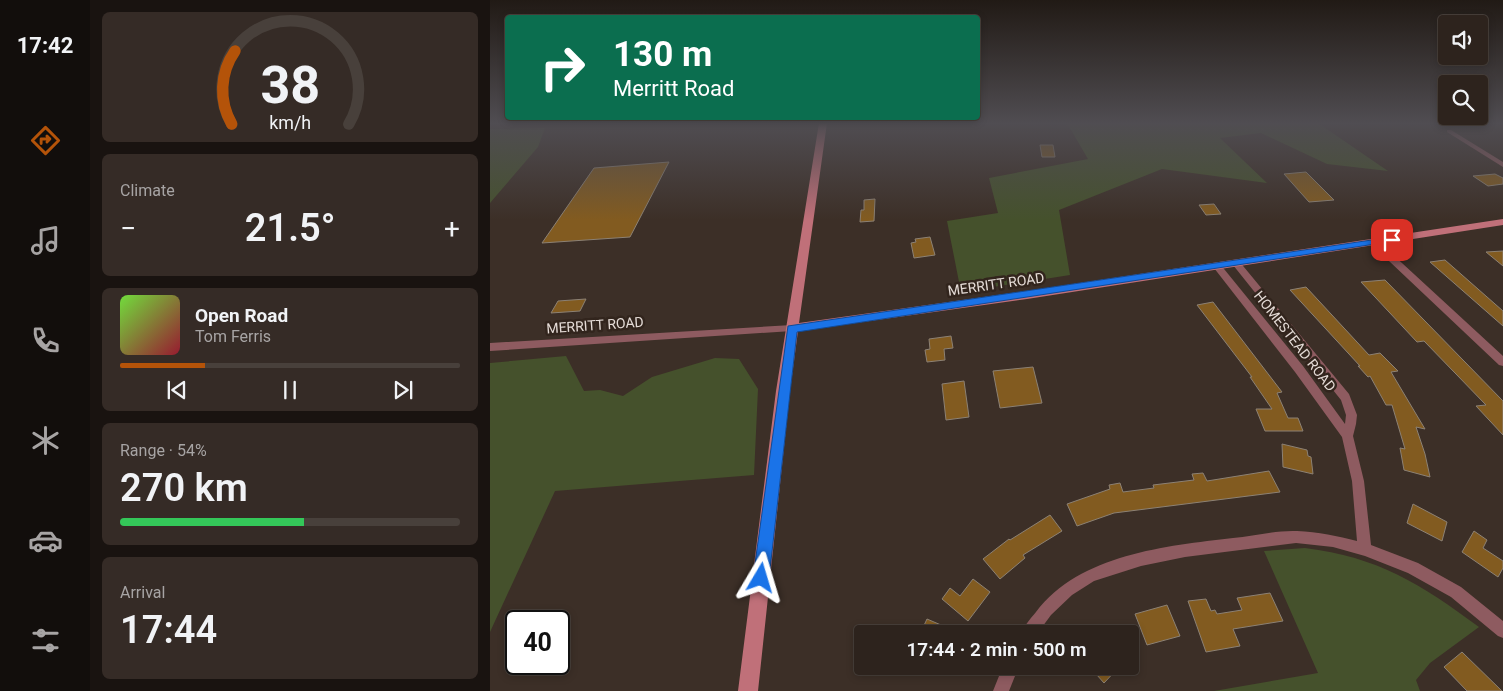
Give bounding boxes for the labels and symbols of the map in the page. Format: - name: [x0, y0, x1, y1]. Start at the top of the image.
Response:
- pin: [1371, 219, 1413, 261]
- street label: MERRITT ROAD: [947, 269, 1045, 299]
- street label: HOMESTEAD ROAD: [1251, 288, 1339, 394]
- street label: MERRITT ROAD: [546, 314, 644, 336]
- position arrow: [734, 551, 786, 603]
- speed limit sign: 40: [505, 610, 570, 675]

